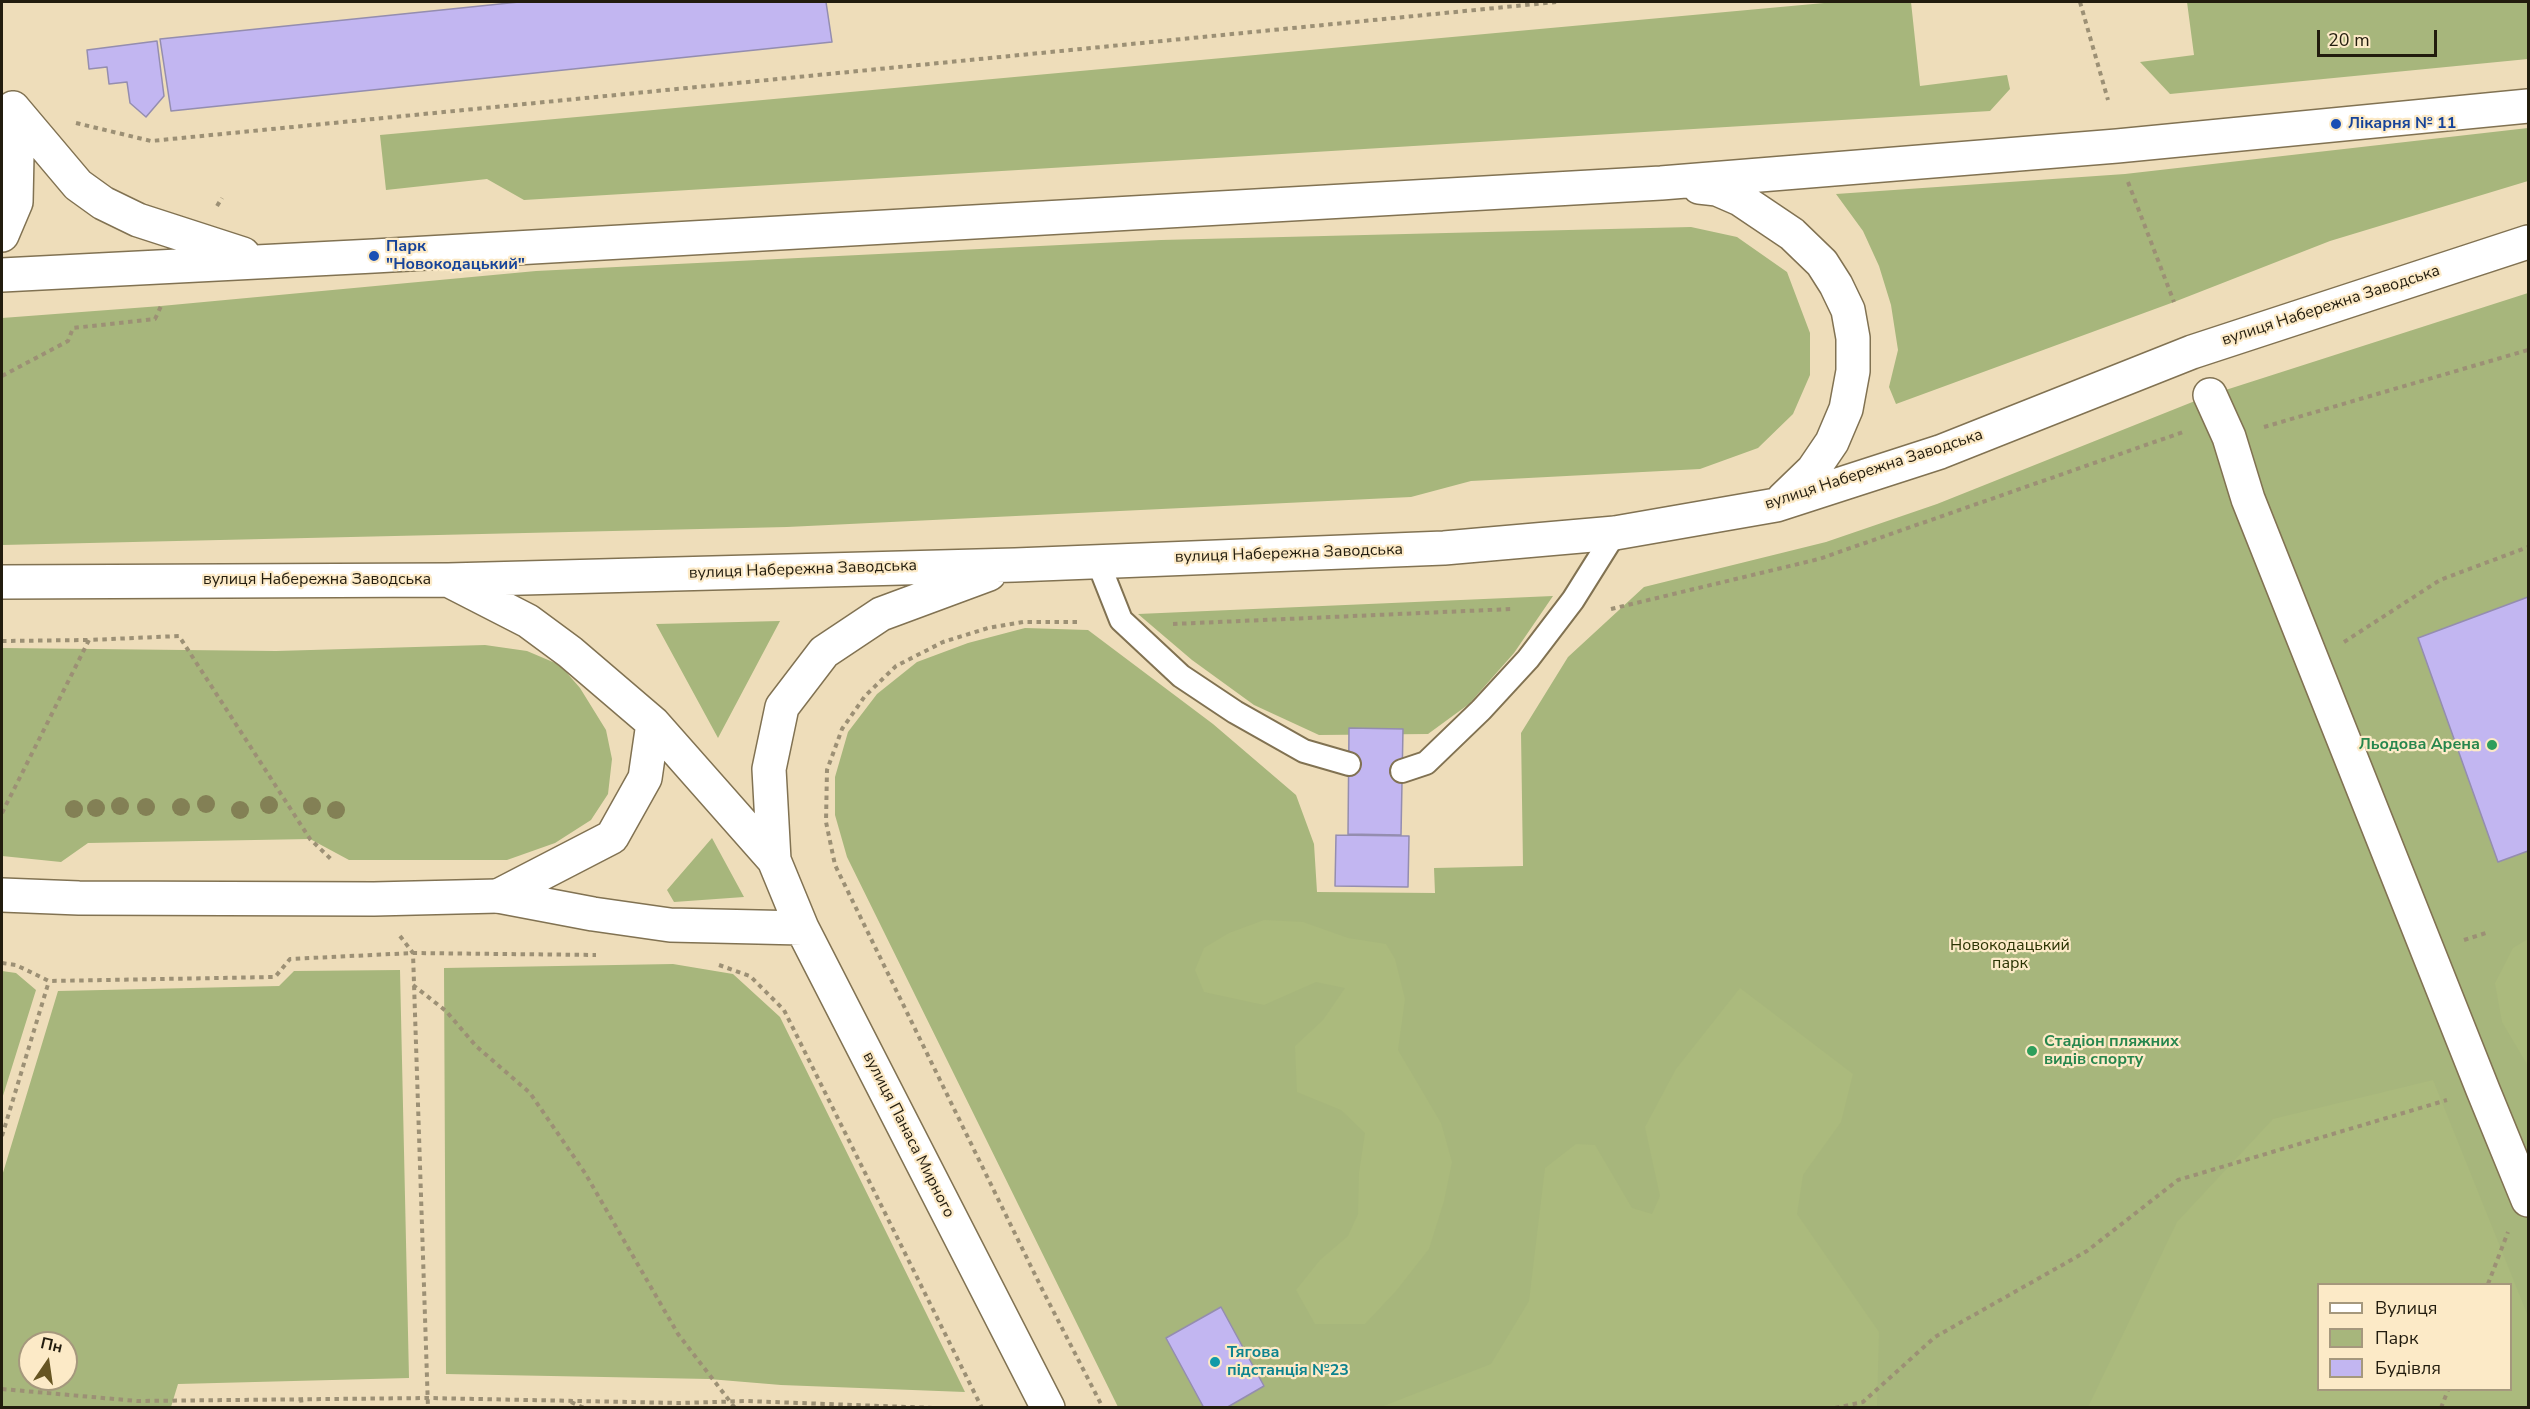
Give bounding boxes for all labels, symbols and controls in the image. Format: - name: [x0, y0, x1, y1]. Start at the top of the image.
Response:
- scale bar: [2320, 18, 2440, 56]
- text: 20 m: [2328, 28, 2370, 52]
- place label: Лікарня № 11: [2348, 114, 2456, 134]
- marker: Лікарня № 11: [2329, 117, 2343, 131]
- place label: Парк "Новокодацький": [386, 237, 525, 275]
- marker: Парк "Новокодацький": [367, 249, 381, 263]
- street label: вулиця Набережна Заводська: [2220, 262, 2442, 350]
- street label: вулиця Набережна Заводська: [1763, 426, 1985, 514]
- street label: вулиця Набережна Заводська: [1175, 540, 1403, 568]
- street label: вулиця Набережна Заводська: [689, 556, 917, 584]
- street label: вулиця Набережна Заводська: [203, 570, 431, 590]
- place label: Льодова Арена: [2359, 735, 2480, 755]
- marker: Льодова Арена: [2485, 738, 2499, 752]
- park label: Новокодацький парк: [1950, 936, 2070, 974]
- place label: Стадіон пляжних видів спорту: [2044, 1032, 2179, 1070]
- marker: Стадіон пляжних видів спорту: [2025, 1044, 2039, 1058]
- street label: вулиця Панаса Мирного: [858, 1049, 958, 1221]
- legend: [2317, 1283, 2512, 1391]
- text: Вулиця: [2375, 1296, 2437, 1320]
- text: Парк: [2375, 1326, 2418, 1350]
- north arrow: [18, 1331, 78, 1391]
- text: Пн: [38, 1332, 65, 1359]
- place label: Тягова пiдстанцiя №23: [1227, 1343, 1349, 1381]
- marker: Тягова пiдстанцiя №23: [1208, 1355, 1222, 1369]
- text: Будівля: [2375, 1356, 2441, 1380]

